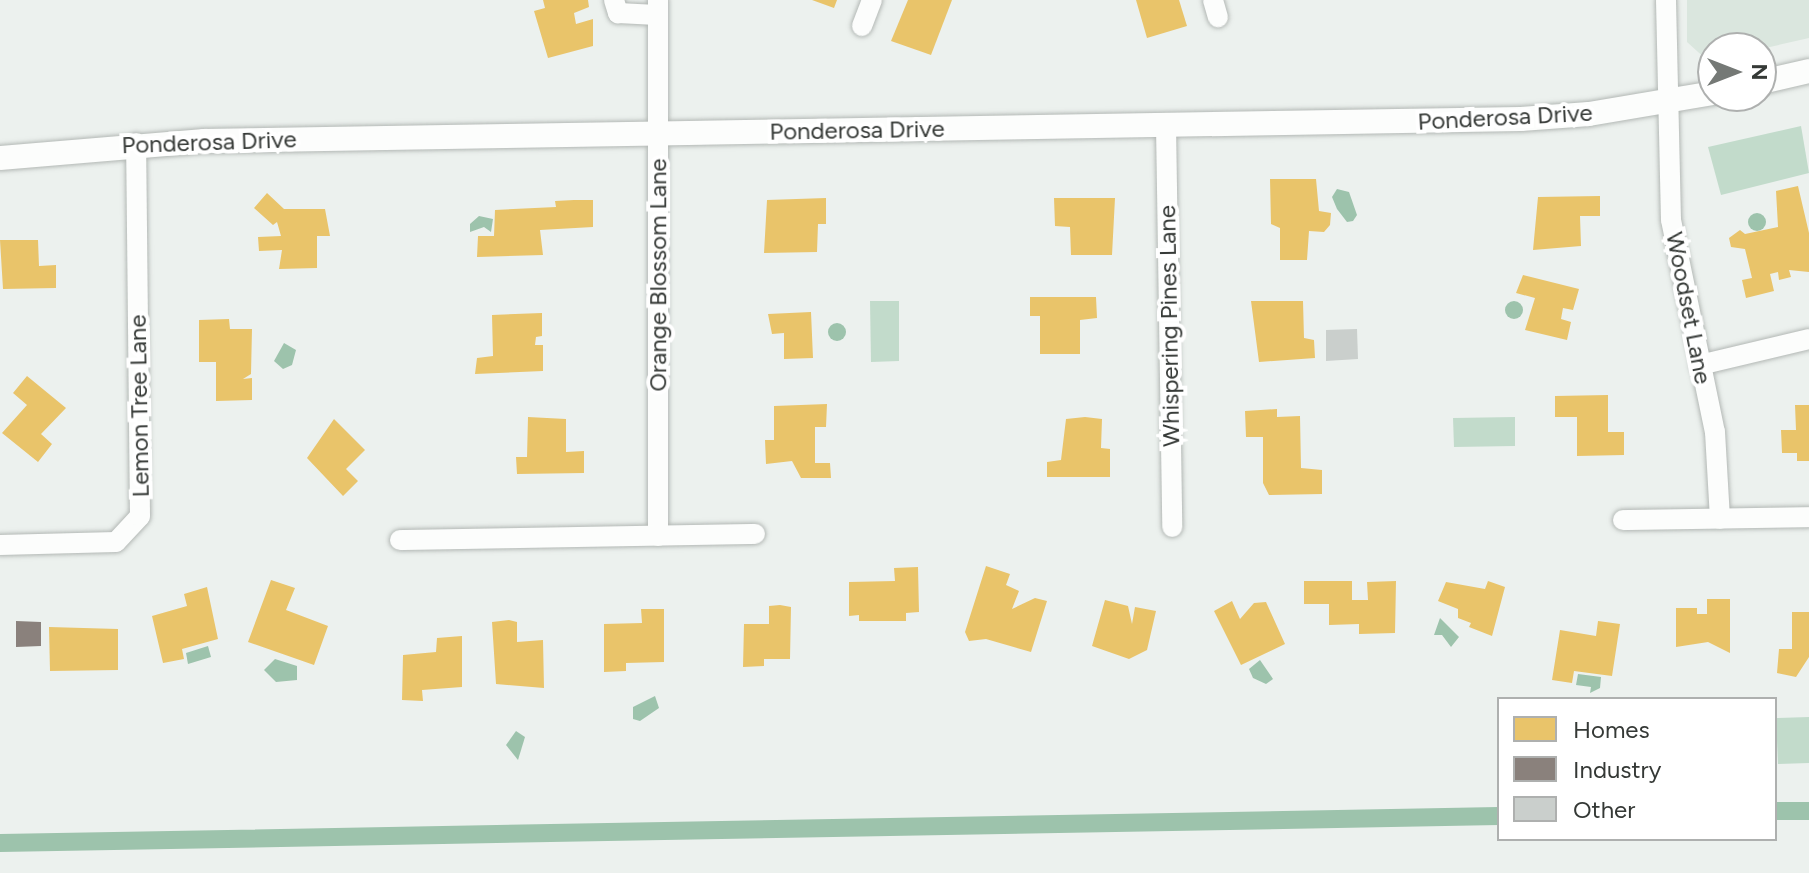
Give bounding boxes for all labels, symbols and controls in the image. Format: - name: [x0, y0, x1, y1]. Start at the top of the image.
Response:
- north arrow: [1697, 32, 1777, 112]
- text: N: [1746, 63, 1773, 81]
- street label: Ponderosa Drive: [1417, 98, 1593, 136]
- street label: Ponderosa Drive: [769, 114, 945, 146]
- street label: Ponderosa Drive: [121, 125, 297, 159]
- street label: Orange Blossom Lane: [644, 158, 672, 392]
- street label: Whispering Pines Lane: [1152, 205, 1186, 447]
- street label: Woodset Lane: [1660, 229, 1718, 387]
- street label: Lemon Tree Lane: [123, 314, 155, 498]
- legend: [1497, 697, 1777, 841]
- text: Homes: [1573, 715, 1650, 744]
- text: Industry: [1573, 755, 1661, 784]
- text: Other: [1573, 795, 1635, 824]

